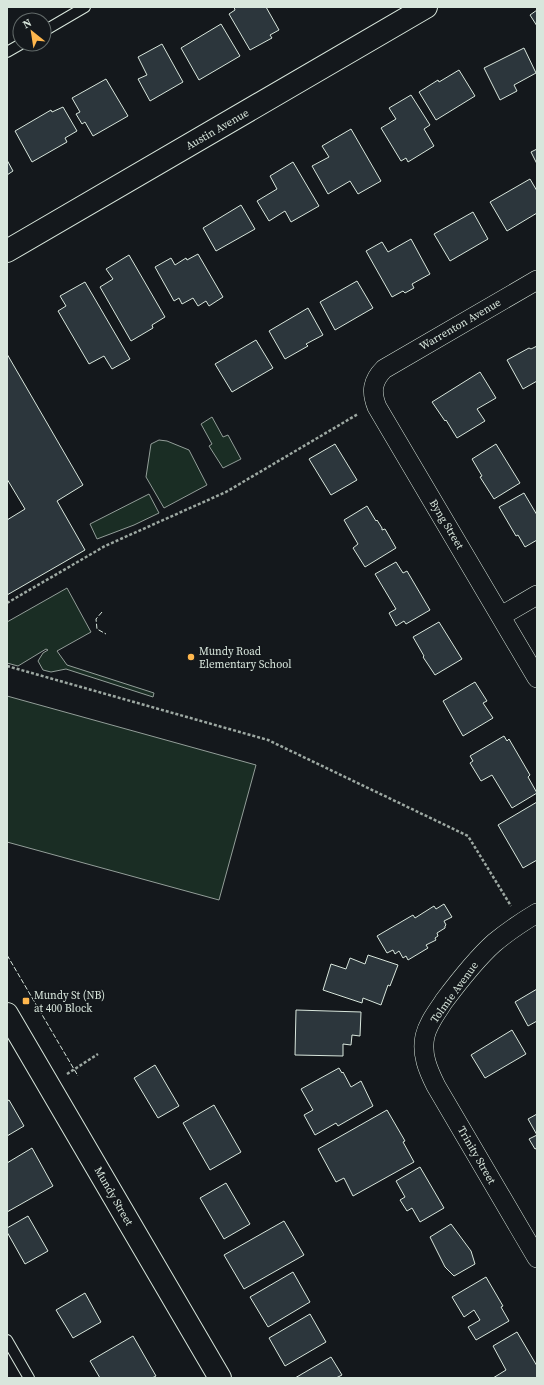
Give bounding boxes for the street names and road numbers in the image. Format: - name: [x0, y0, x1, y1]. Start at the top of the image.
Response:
- street label: Austin Avenue: [183, 105, 252, 154]
- street label: Warrenton Avenue: [417, 295, 504, 354]
- street label: Byng Street: [426, 496, 468, 552]
- street label: Tolmie Avenue: [427, 958, 482, 1026]
- street label: Trinity Street: [454, 1124, 499, 1187]
- street label: Mundy Street: [91, 1164, 137, 1229]

